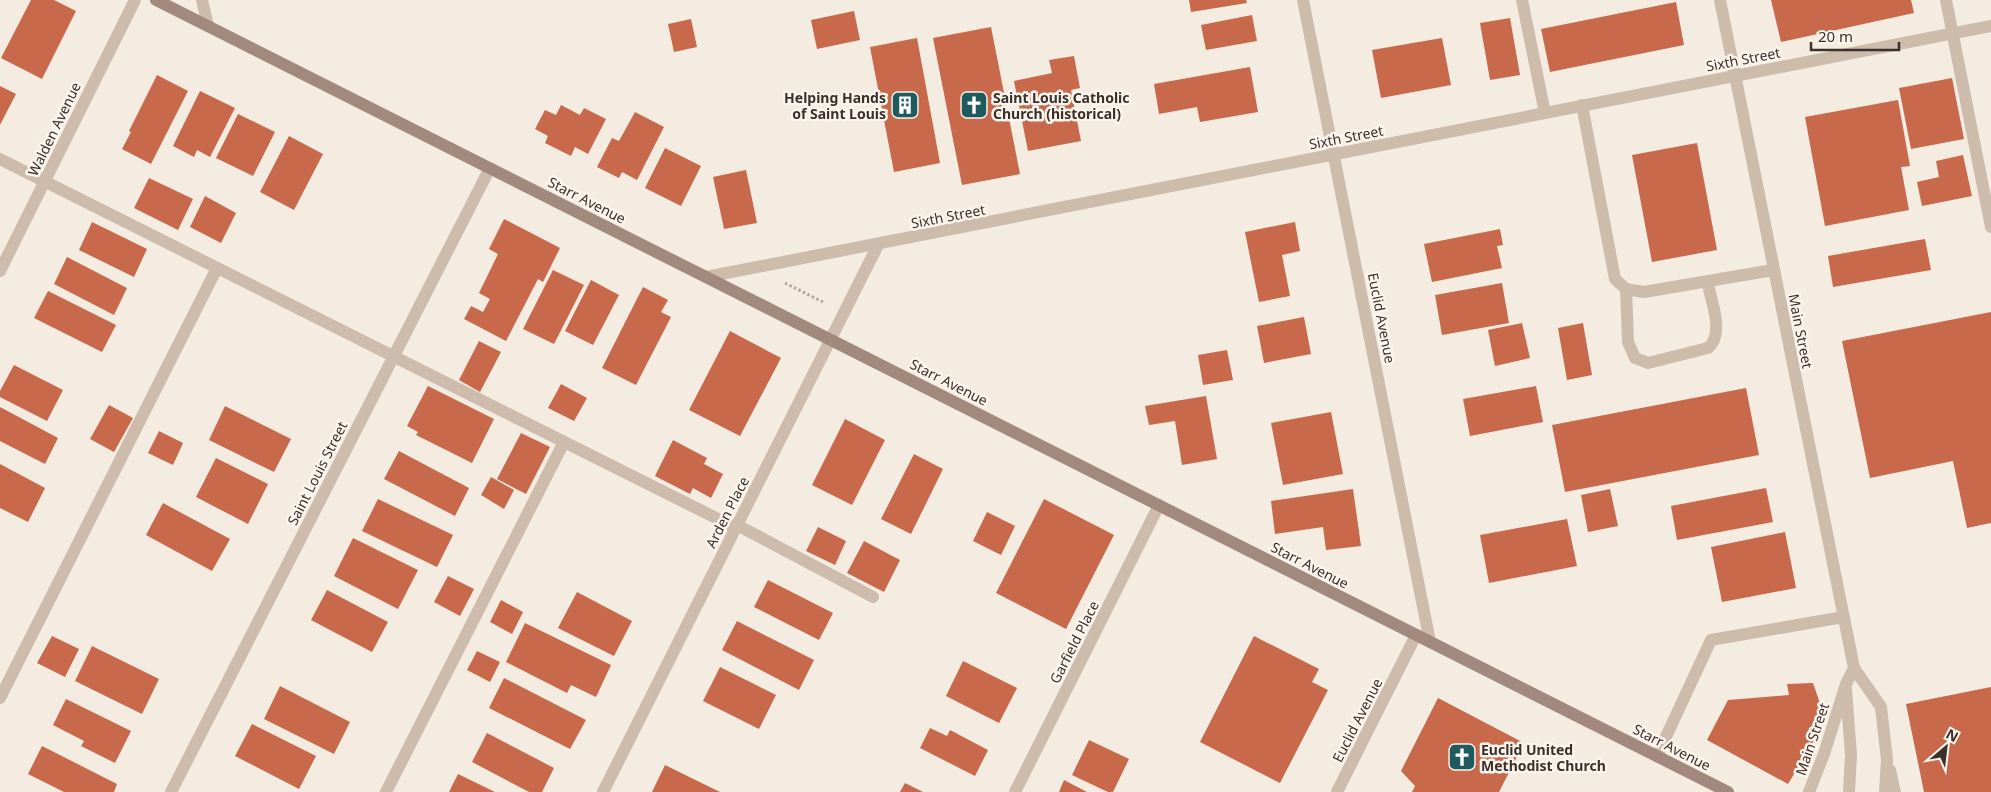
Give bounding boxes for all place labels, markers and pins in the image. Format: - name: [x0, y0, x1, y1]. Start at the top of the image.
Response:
- place label: Helping Hands of Saint Louis: [784, 88, 886, 123]
- place label: Saint Louis Catholic Church (historical): [993, 88, 1130, 123]
- building icon: Helping Hands of Saint Louis: [890, 90, 920, 120]
- church icon: Saint Louis Catholic Church (historical): [959, 90, 989, 120]
- place label: Euclid United Methodist Church: [1481, 740, 1606, 775]
- church icon: Euclid United Methodist Church: [1447, 742, 1477, 772]

